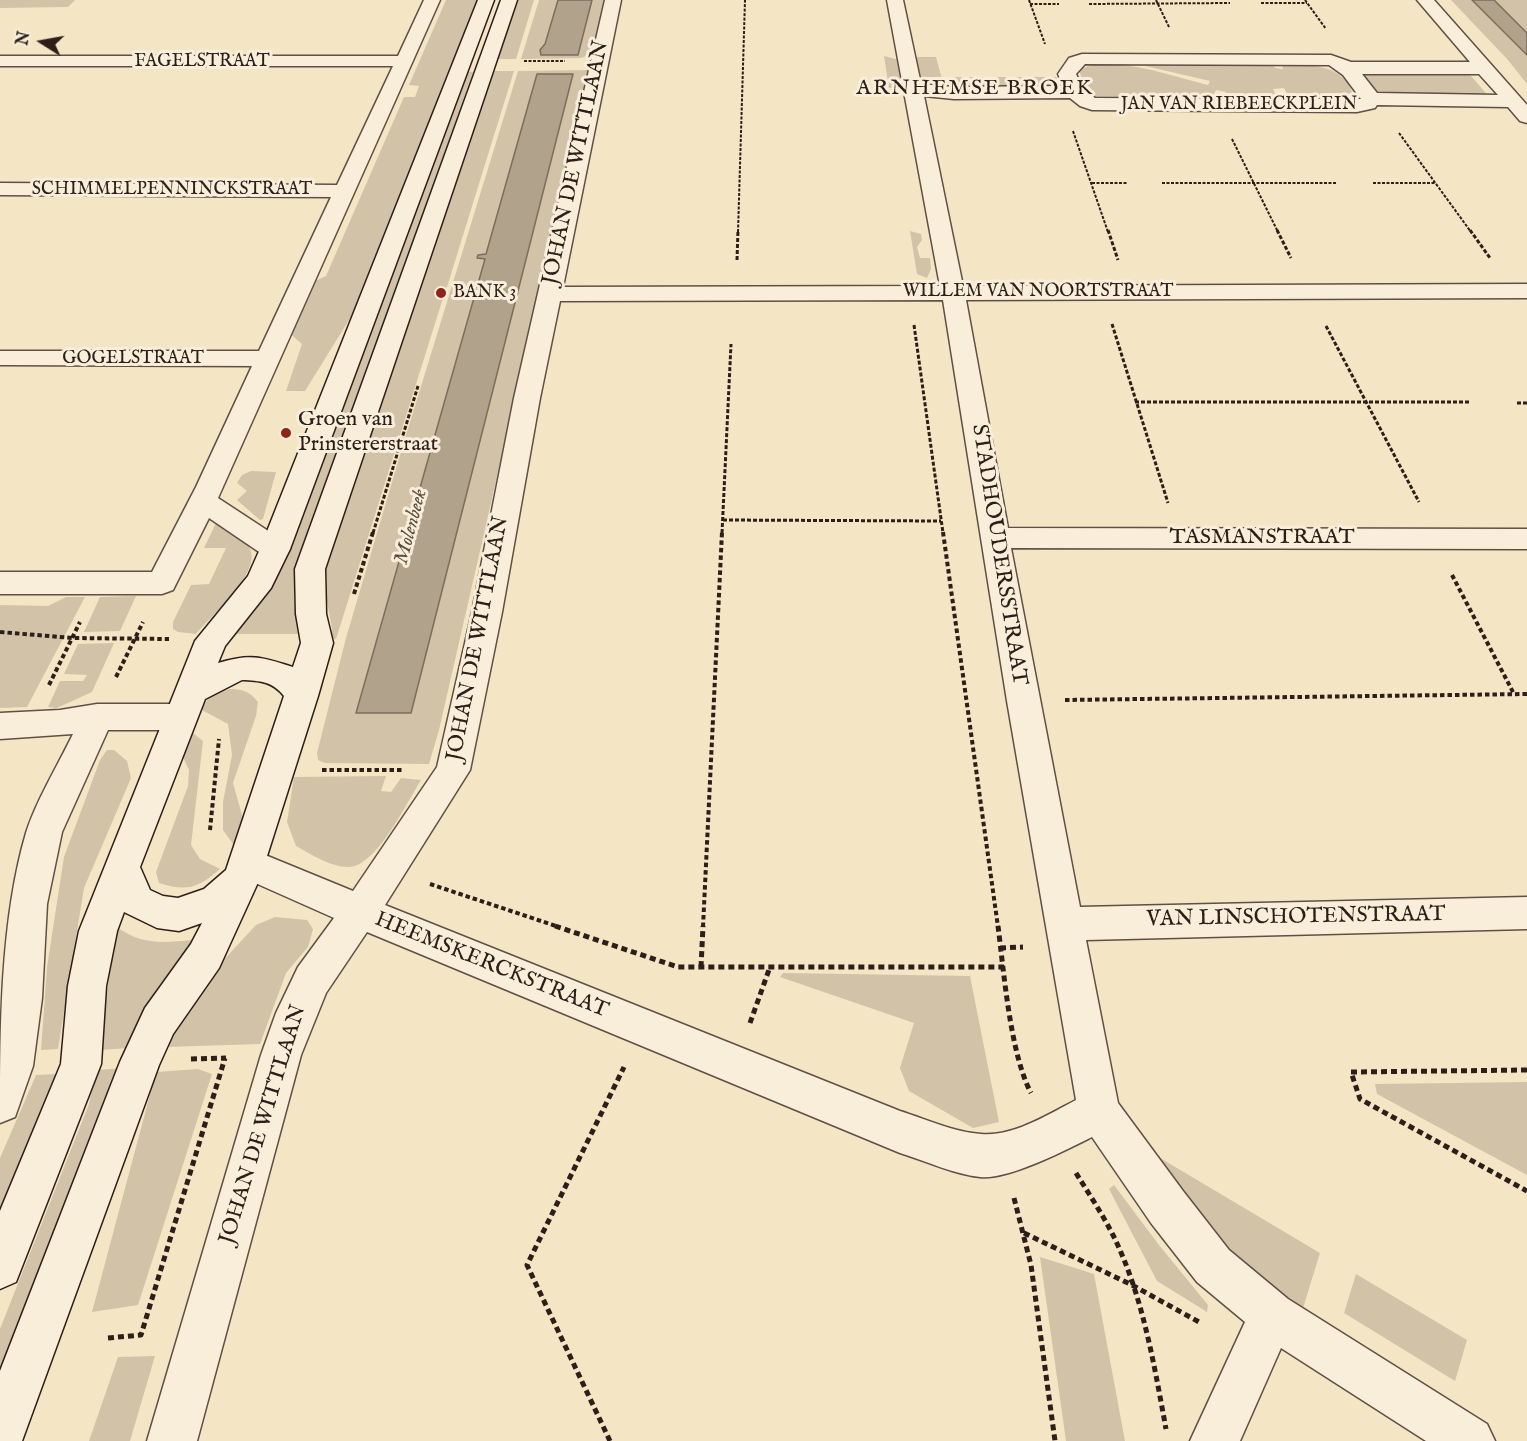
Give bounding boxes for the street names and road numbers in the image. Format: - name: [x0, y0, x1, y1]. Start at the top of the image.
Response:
- street label: JOHAN DE WITTLAAN: [538, 39, 616, 287]
- street label: FAGELSTRAAT: [134, 51, 270, 73]
- street label: JAN VAN RIEBEECKPLEIN: [1121, 94, 1357, 116]
- street label: SCHIMMELPENNINCKSTRAAT: [32, 179, 312, 201]
- street label: WILLEM VAN NOORTSTRAAT: [903, 281, 1173, 303]
- street label: GOGELSTRAAT: [62, 348, 204, 370]
- street label: STADHOUDERSSTRAAT: [964, 423, 1032, 687]
- street label: JOHAN DE WITTLAAN: [442, 514, 516, 764]
- street label: TASMANSTRAAT: [1169, 525, 1355, 551]
- street label: VAN LINSCHOTENSTRAAT: [1146, 902, 1446, 934]
- street label: HEEMSKERCKSTRAAT: [370, 907, 612, 1025]
- street label: JOHAN DE WITTLAAN: [215, 1002, 313, 1248]

